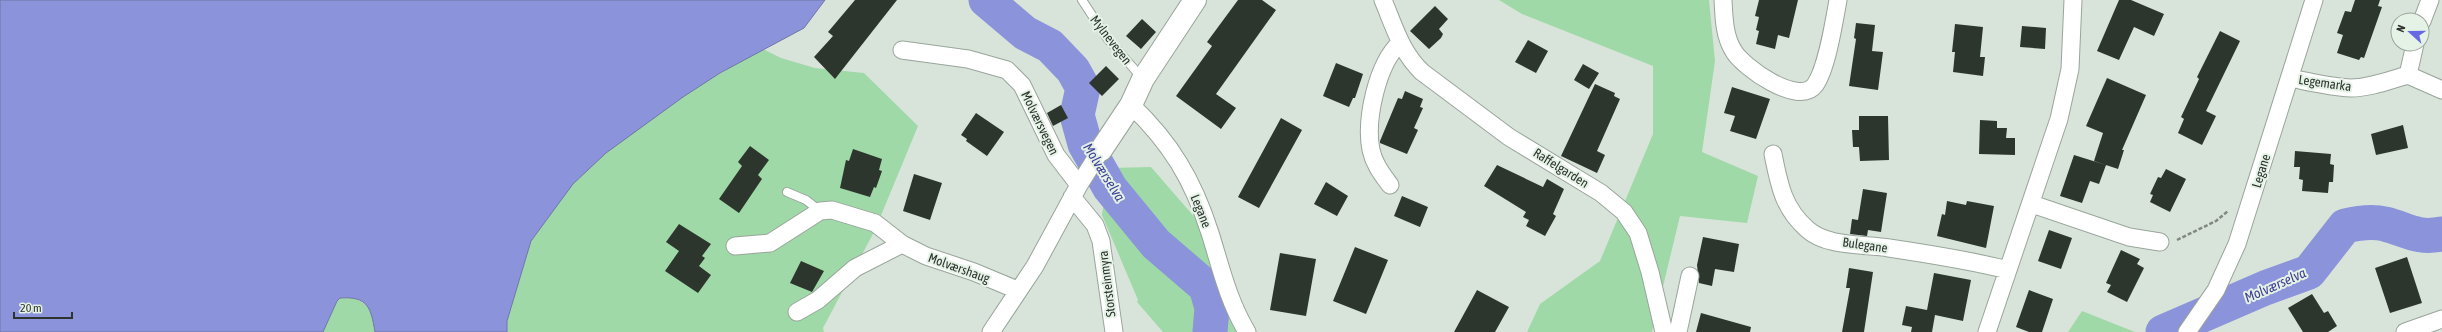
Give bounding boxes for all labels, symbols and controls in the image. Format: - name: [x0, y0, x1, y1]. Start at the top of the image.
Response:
- street label: Mylnevegen: [1087, 12, 1135, 68]
- north arrow: [2390, 12, 2430, 52]
- text: N: [2394, 23, 2407, 34]
- street label: Legemarka: [2298, 72, 2352, 94]
- street label: Molværsvegen: [1018, 89, 1062, 157]
- water label: Molværselva: [1080, 140, 1128, 204]
- street label: Raffelgarden: [1531, 145, 1591, 191]
- street label: Legane: [2249, 152, 2273, 190]
- street label: Legane: [1188, 192, 1214, 230]
- street label: Bulegane: [1842, 234, 1889, 256]
- street label: Molværshaug: [926, 250, 992, 286]
- street label: Storsteinmyra: [1095, 250, 1119, 318]
- water label: Molværselva: [2242, 264, 2309, 306]
- scale bar: [14, 294, 72, 320]
- text: 20 m: [20, 301, 42, 315]

